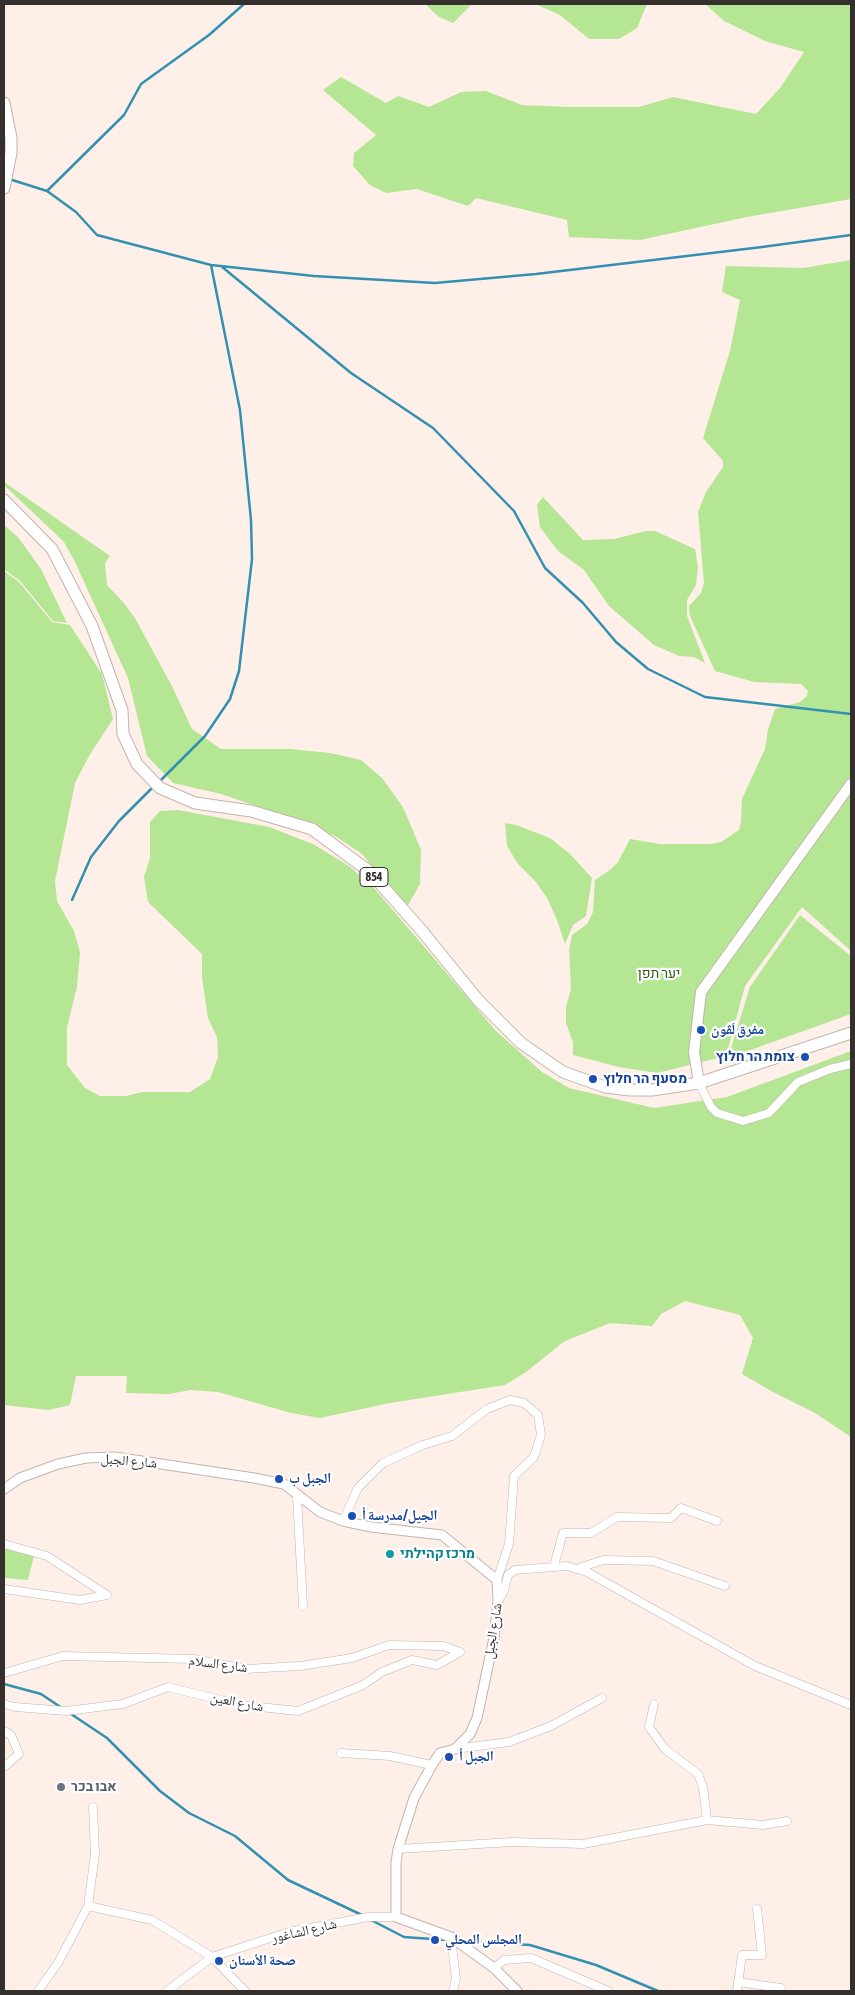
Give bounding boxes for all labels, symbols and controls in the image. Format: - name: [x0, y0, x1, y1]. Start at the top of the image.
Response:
- road number: 854: [360, 868, 388, 886]
- park label: יער תפן: [638, 966, 680, 982]
- place label: مفرق لَڤون: [711, 1022, 764, 1038]
- marker: مفرق لَڤون: [695, 1024, 707, 1036]
- place label: צומת הר חלוץ: [716, 1049, 795, 1065]
- marker: צומת הר חלוץ: [799, 1051, 811, 1063]
- place label: מסעף הר חלוץ: [603, 1071, 687, 1087]
- marker: מסעף הר חלוץ: [587, 1073, 599, 1085]
- street label: شارع الجبل: [100, 1450, 158, 1472]
- place label: الجبل ب: [289, 1471, 331, 1487]
- marker: الجبل ب: [273, 1473, 285, 1485]
- place label: الجيل/مدرسة أ: [362, 1508, 438, 1524]
- marker: الجيل/مدرسة أ: [346, 1510, 358, 1522]
- place label: מרכז קהילתי: [400, 1546, 475, 1562]
- marker: מרכז קהילתי: [384, 1548, 396, 1560]
- street label: شارع الجبل: [480, 1602, 506, 1660]
- street label: شارع السلام: [187, 1652, 249, 1676]
- street label: شارع العين: [209, 1689, 265, 1715]
- place label: الجبل أ: [459, 1749, 494, 1765]
- marker: الجبل أ: [443, 1751, 455, 1763]
- place label: אבו בכר: [71, 1779, 117, 1795]
- marker: אבו בכר: [55, 1781, 67, 1793]
- street label: شارع الشاغور: [270, 1915, 338, 1947]
- place label: المجلس المحلي: [445, 1932, 522, 1948]
- marker: المجلس المحلي: [429, 1934, 441, 1946]
- place label: صحة الأسنان: [229, 1953, 296, 1969]
- marker: صحة الأسنان: [213, 1955, 225, 1967]

